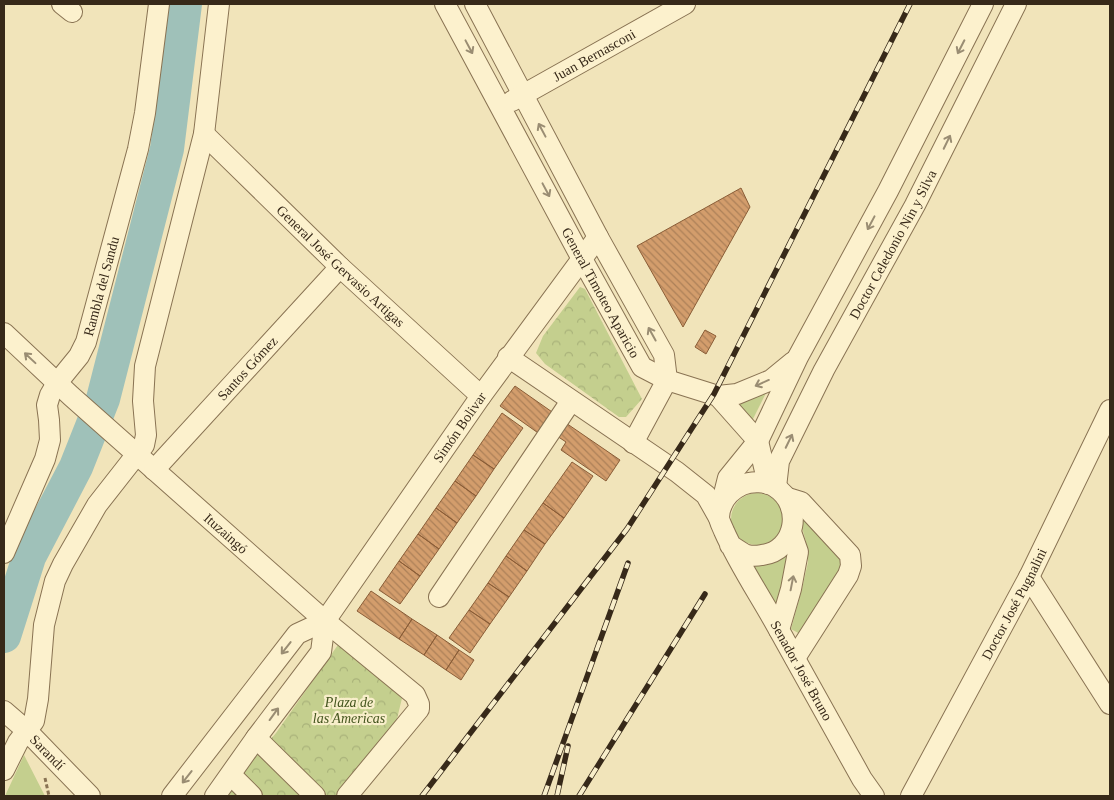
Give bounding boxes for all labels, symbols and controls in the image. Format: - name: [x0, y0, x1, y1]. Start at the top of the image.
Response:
- street label: Juan Bernasconi: [550, 26, 638, 85]
- one-way arrow: [464, 39, 474, 54]
- one-way arrow: [956, 39, 965, 54]
- one-way arrow: [537, 123, 546, 138]
- one-way arrow: [942, 135, 952, 150]
- street label: Doctor Celedonio Nin y Silva: [847, 167, 940, 322]
- one-way arrow: [541, 182, 551, 197]
- street label: General José Gervasio Artigas: [273, 202, 407, 330]
- one-way arrow: [866, 215, 875, 230]
- street label: General Timoteo Aparicio: [559, 225, 642, 361]
- street label: Rambla del Sandu: [81, 235, 122, 338]
- one-way arrow: [647, 328, 657, 342]
- street label: Santos Gómez: [215, 334, 281, 404]
- one-way arrow: [24, 352, 37, 364]
- one-way arrow: [755, 379, 770, 389]
- street label: Simón Bolivar: [430, 389, 490, 465]
- one-way arrow: [785, 434, 794, 449]
- street label: Ituzaingó: [201, 511, 250, 557]
- street label: Doctor José Pugnalini: [979, 546, 1050, 662]
- one-way arrow: [788, 575, 798, 591]
- street label: Senador José Bruno: [767, 618, 835, 723]
- one-way arrow: [281, 641, 291, 655]
- park label: Plaza de las Americas: [313, 695, 386, 726]
- one-way arrow: [269, 707, 279, 721]
- street label: Sarandí: [27, 732, 68, 773]
- one-way arrow: [181, 770, 192, 783]

